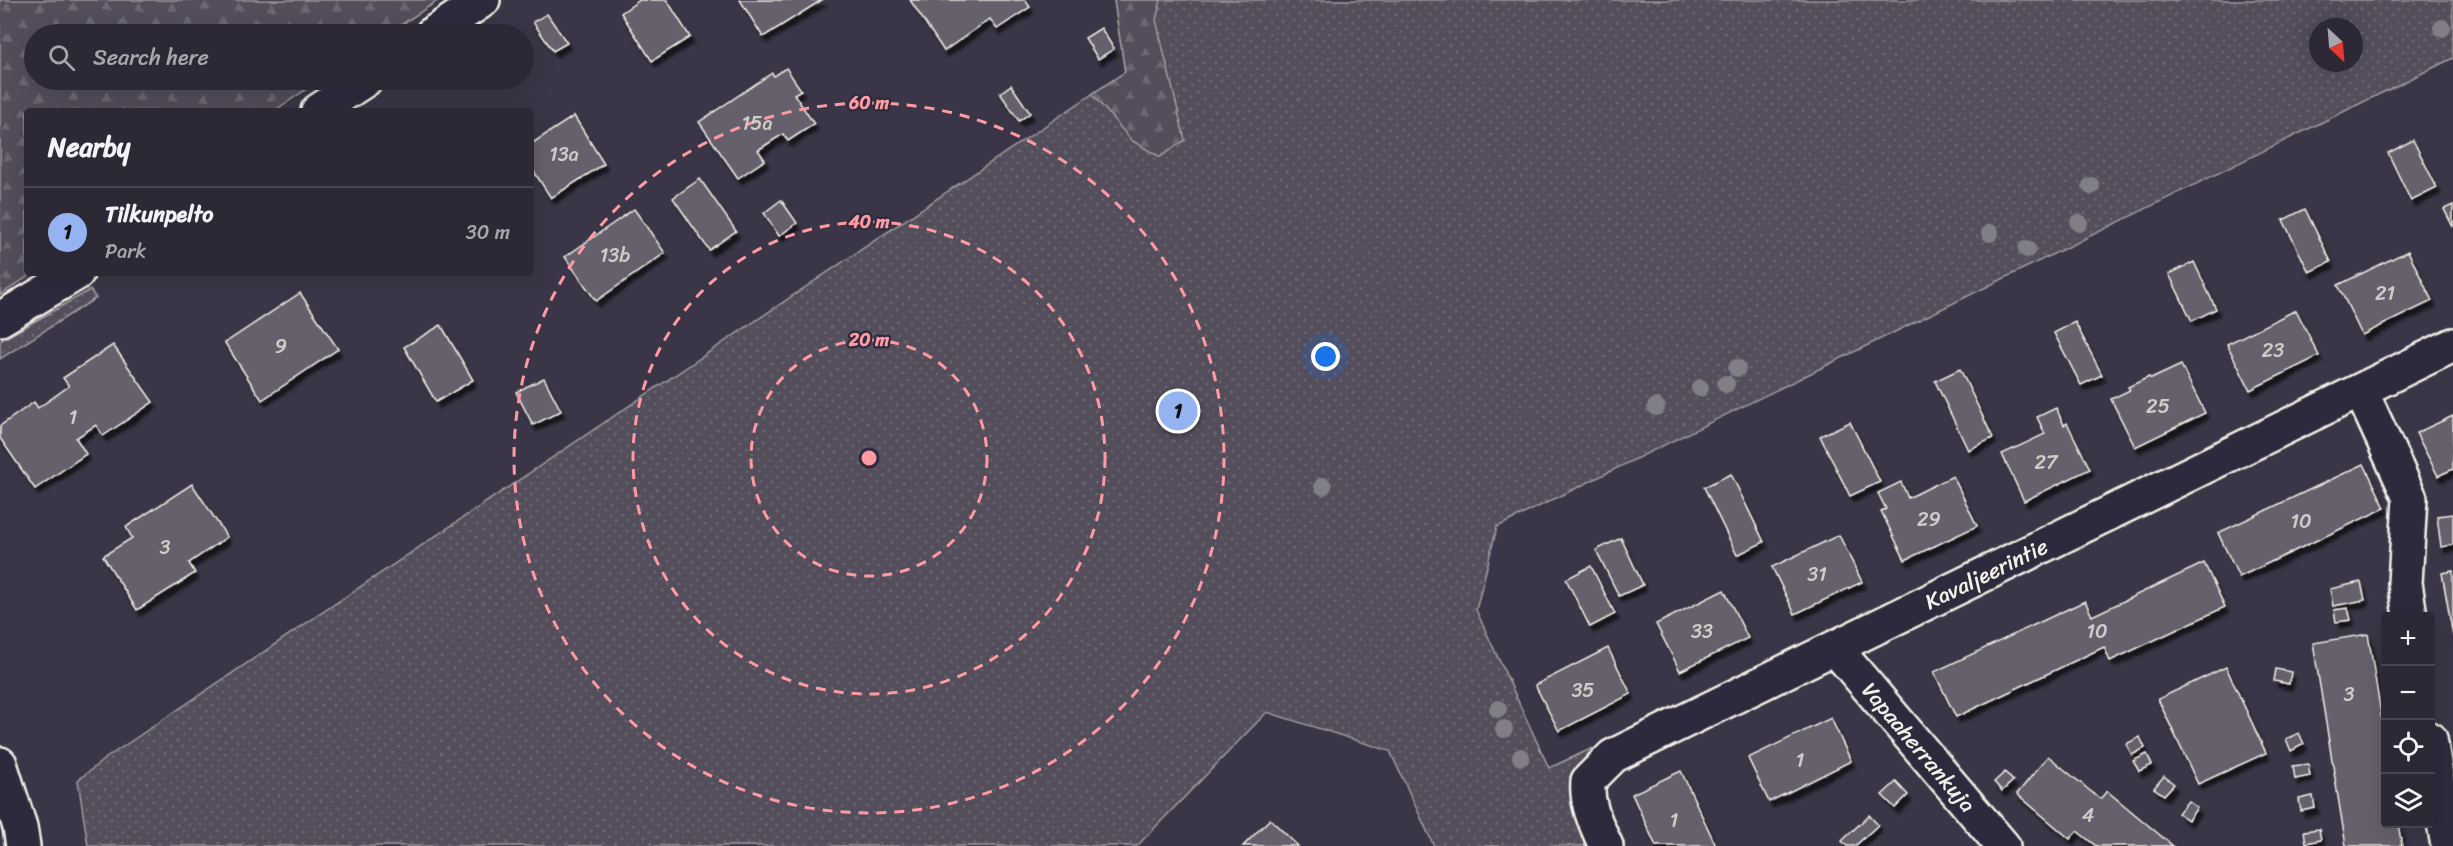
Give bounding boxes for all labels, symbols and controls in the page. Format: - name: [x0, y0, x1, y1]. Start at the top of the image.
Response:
- north arrow: [2309, 18, 2363, 72]
- search box: [24, 24, 534, 90]
- text: Search here: [93, 38, 209, 77]
- icon: search: [45, 41, 78, 74]
- text: 60 m: [848, 87, 889, 119]
- house number: 15a: [742, 106, 772, 141]
- text: Nearby: [48, 124, 130, 170]
- house number: 13a: [549, 137, 579, 172]
- text: Tilkunpelto: [105, 195, 214, 234]
- text: 40 m: [847, 206, 890, 238]
- text: 1: [63, 215, 72, 250]
- text: 30 m: [466, 215, 510, 250]
- text: Park: [105, 234, 146, 269]
- house number: 13b: [600, 238, 630, 273]
- house number: 21: [2375, 276, 2395, 311]
- text: 20 m: [848, 324, 889, 356]
- house number: 9: [275, 329, 287, 364]
- house number: 23: [2262, 333, 2284, 368]
- your location: [1311, 342, 1340, 371]
- pin: 1: [1158, 388, 1198, 434]
- house number: 25: [2146, 389, 2170, 424]
- house number: 1: [69, 400, 77, 435]
- house number: 27: [2035, 445, 2059, 480]
- centre of rings: [859, 448, 879, 468]
- house number: 29: [1917, 502, 1941, 537]
- house number: 10: [2290, 504, 2312, 539]
- street label: Kavaljeerintie: [1918, 527, 2055, 620]
- house number: 3: [160, 530, 171, 565]
- house number: 31: [1807, 557, 1827, 592]
- map controls: [2381, 612, 2435, 828]
- button: +: [2381, 612, 2435, 666]
- house number: 33: [1691, 614, 1713, 649]
- house number: 10: [2086, 614, 2108, 649]
- button: −: [2381, 666, 2435, 720]
- house number: 35: [1571, 673, 1595, 708]
- street label: Vapaaherrankuja: [1852, 673, 1986, 821]
- house number: 3: [2344, 677, 2355, 712]
- button: locate: [2381, 720, 2435, 774]
- house number: 1: [1796, 743, 1804, 778]
- button: layers: [2381, 774, 2435, 828]
- house number: 4: [2082, 798, 2094, 833]
- house number: 1: [1670, 803, 1678, 838]

